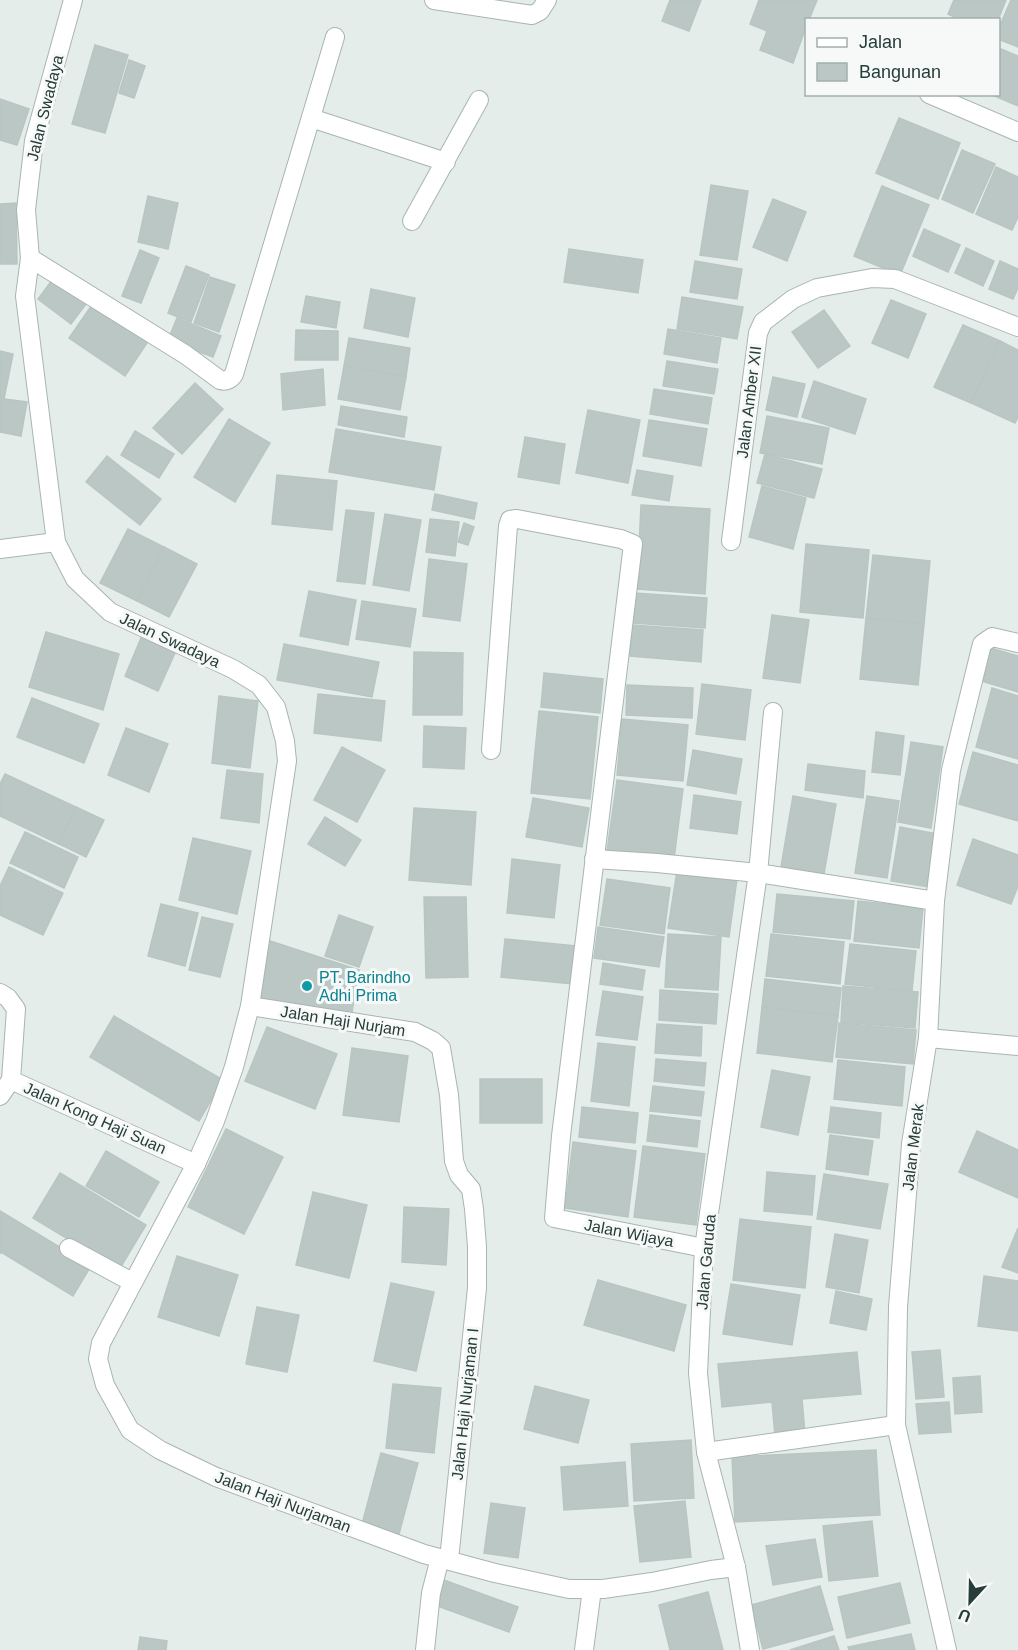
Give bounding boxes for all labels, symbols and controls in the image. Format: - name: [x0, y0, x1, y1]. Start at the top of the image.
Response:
- legend: [805, 18, 1000, 96]
- text: Jalan: [859, 32, 902, 52]
- street label: Jalan Swadaya: [24, 53, 66, 163]
- text: Bangunan: [859, 62, 941, 82]
- street label: Jalan Amber XII: [734, 345, 764, 459]
- street label: Jalan Swadaya: [117, 609, 223, 671]
- place label: PT. Barindho Adhi Prima: [319, 969, 411, 1004]
- marker: PT. Barindho Adhi Prima: [300, 979, 314, 993]
- street label: Jalan Haji Nurjam: [279, 1003, 407, 1039]
- street label: Jalan Kong Haji Suan: [21, 1079, 169, 1157]
- street label: Jalan Merak: [899, 1102, 927, 1191]
- street label: Jalan Garuda: [693, 1213, 719, 1311]
- street label: Jalan Wijaya: [583, 1216, 675, 1250]
- street label: Jalan Haji Nurjaman I: [449, 1327, 481, 1481]
- street label: Jalan Haji Nurjaman: [213, 1468, 353, 1536]
- north arrow: [940, 1572, 1000, 1632]
- text: U: [956, 1605, 973, 1625]

